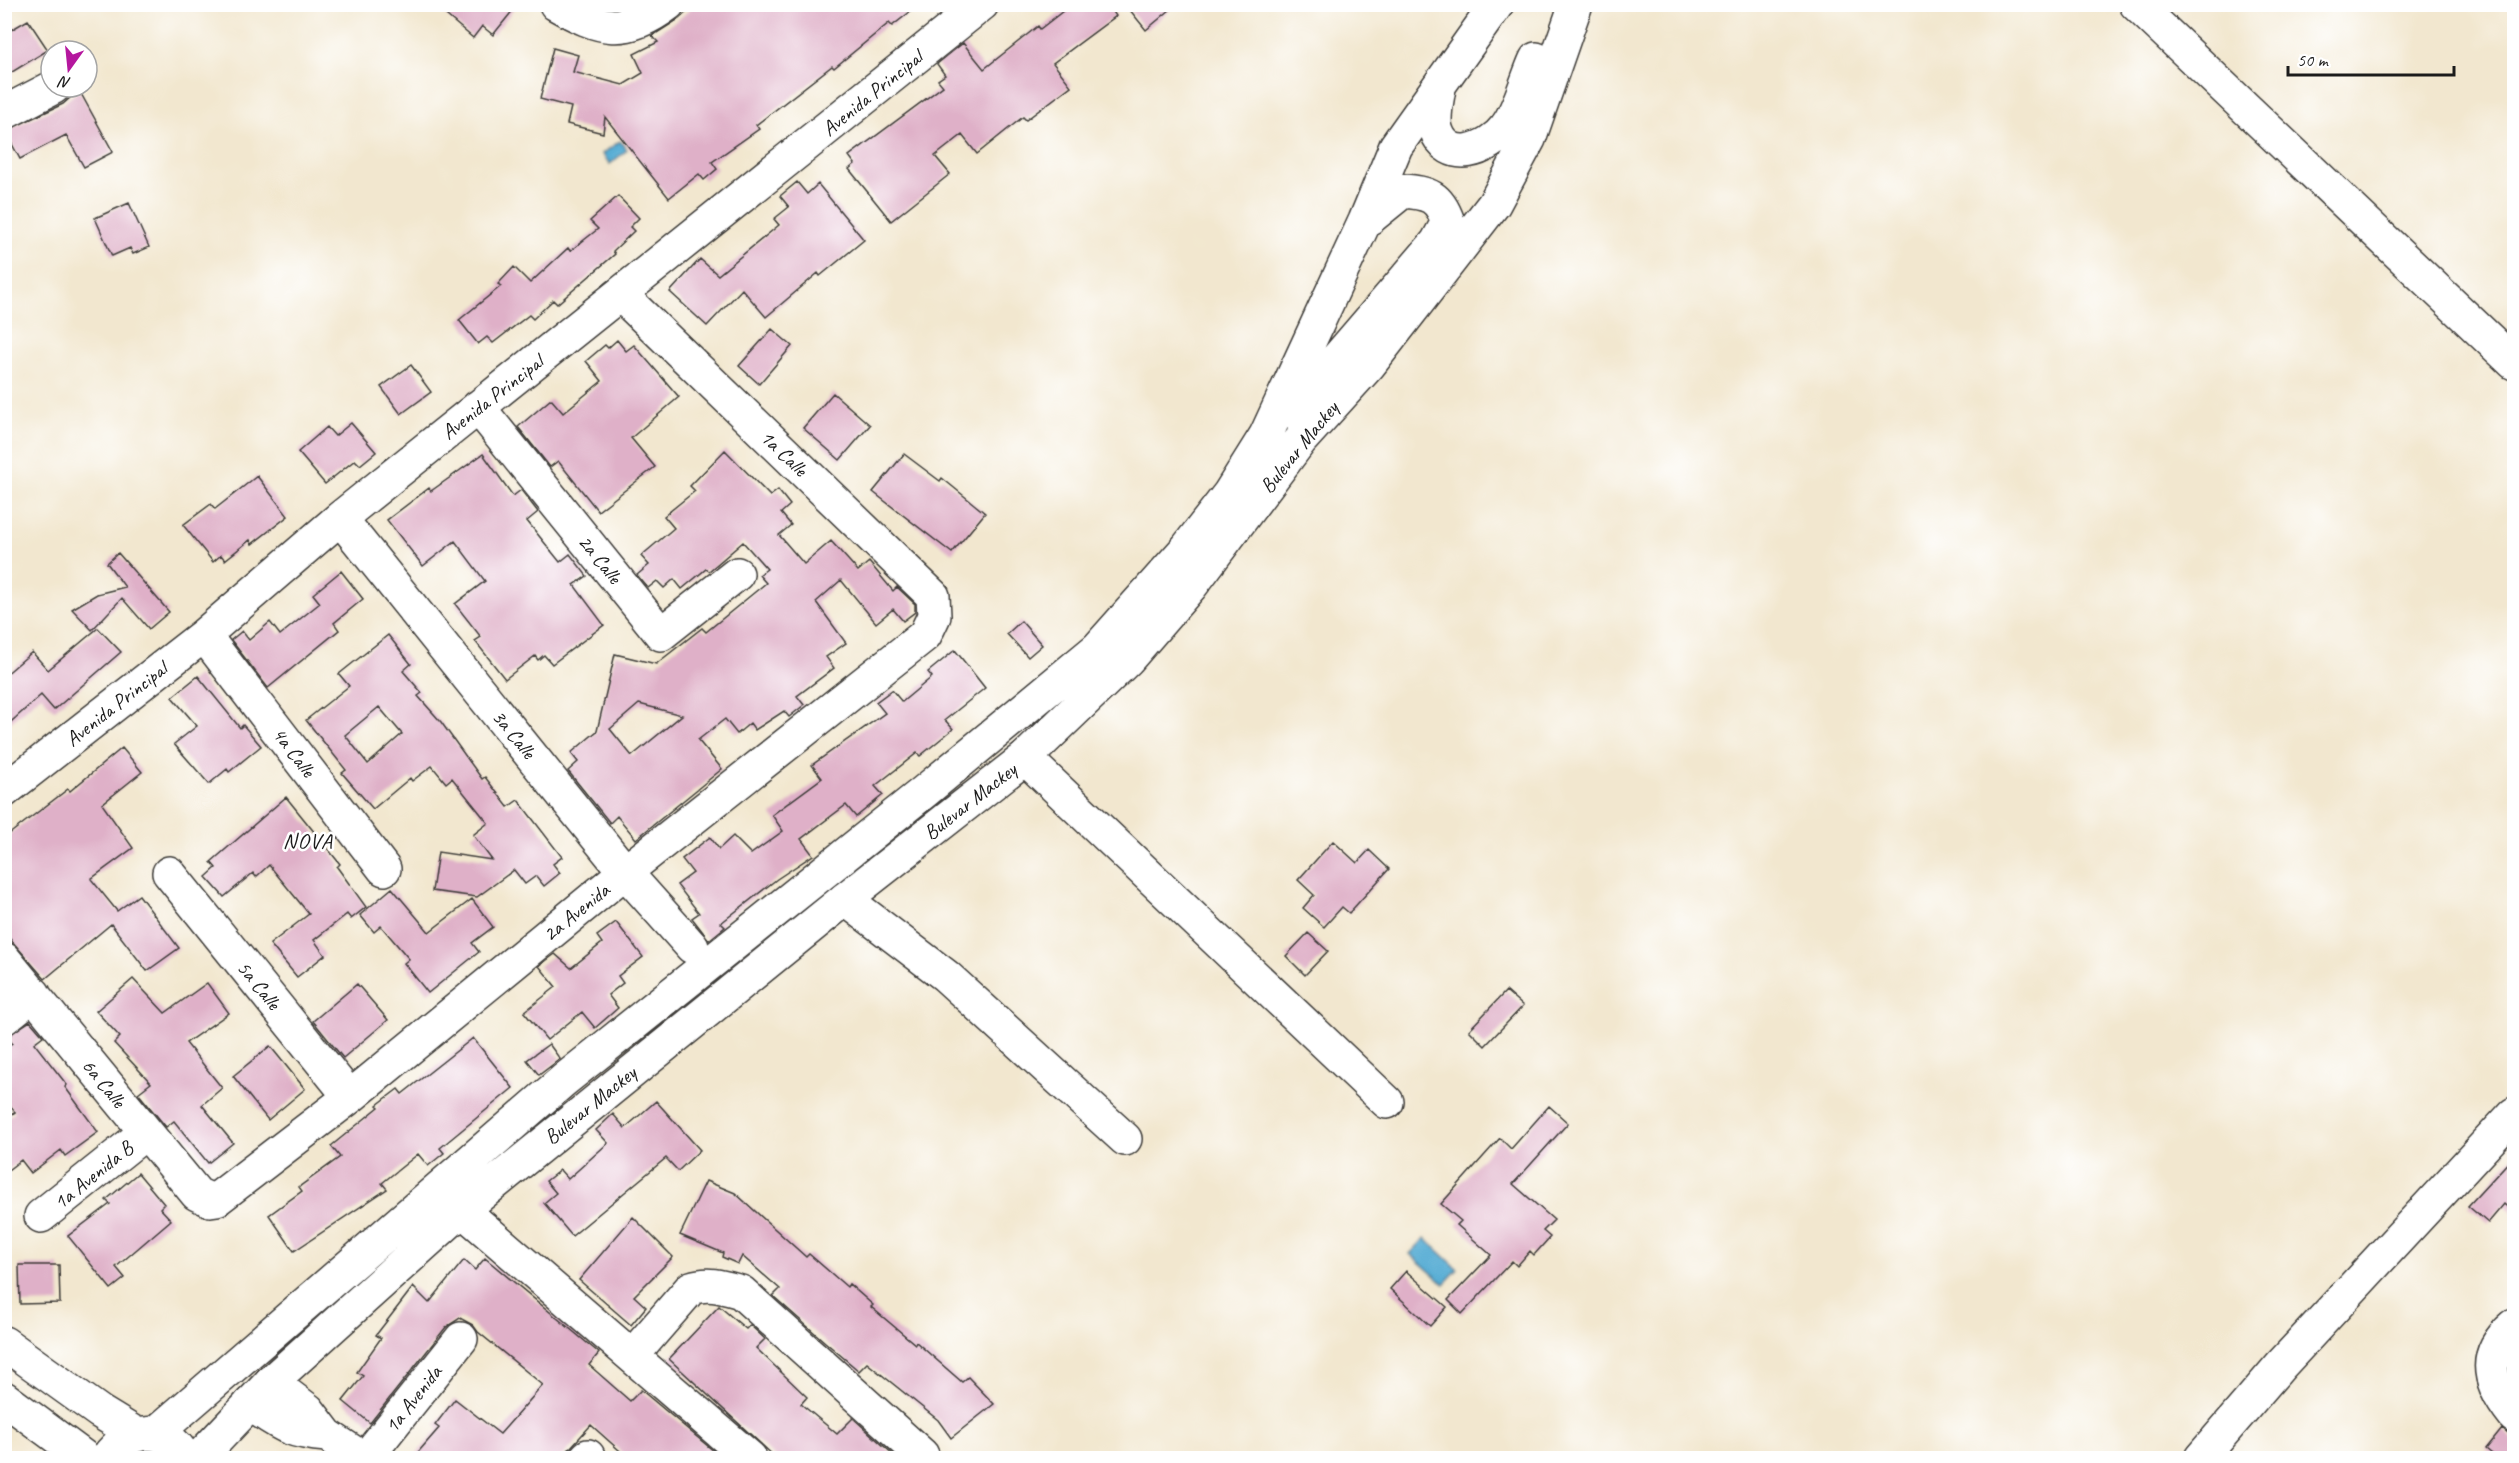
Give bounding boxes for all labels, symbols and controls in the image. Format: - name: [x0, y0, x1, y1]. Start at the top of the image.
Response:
- north arrow: [39, 39, 99, 99]
- scale bar: [2288, 39, 2454, 77]
- street label: Avenida Principal: [816, 42, 930, 142]
- text: 50 m: [2297, 49, 2330, 71]
- text: N: [55, 71, 73, 93]
- street label: Avenida Principal: [436, 347, 551, 445]
- street label: Bulevar Mackey: [1254, 394, 1345, 498]
- street label: 1a Calle: [755, 424, 814, 483]
- street label: 2a Calle: [572, 529, 628, 590]
- street label: Avenida Principal: [60, 654, 175, 752]
- street label: 3a Calle: [486, 704, 542, 765]
- street label: 4a Calle: [267, 722, 322, 783]
- street label: Bulevar Mackey: [918, 755, 1023, 845]
- district label: NOVA: [283, 827, 333, 855]
- street label: 2a Avenida: [537, 876, 616, 947]
- street label: 5a Calle: [231, 955, 287, 1016]
- street label: 6a Calle: [76, 1053, 132, 1114]
- street label: Bulevar Mackey: [539, 1059, 643, 1150]
- street label: 1a Avenida B: [48, 1134, 140, 1215]
- street label: 1a Avenida: [379, 1359, 449, 1438]

